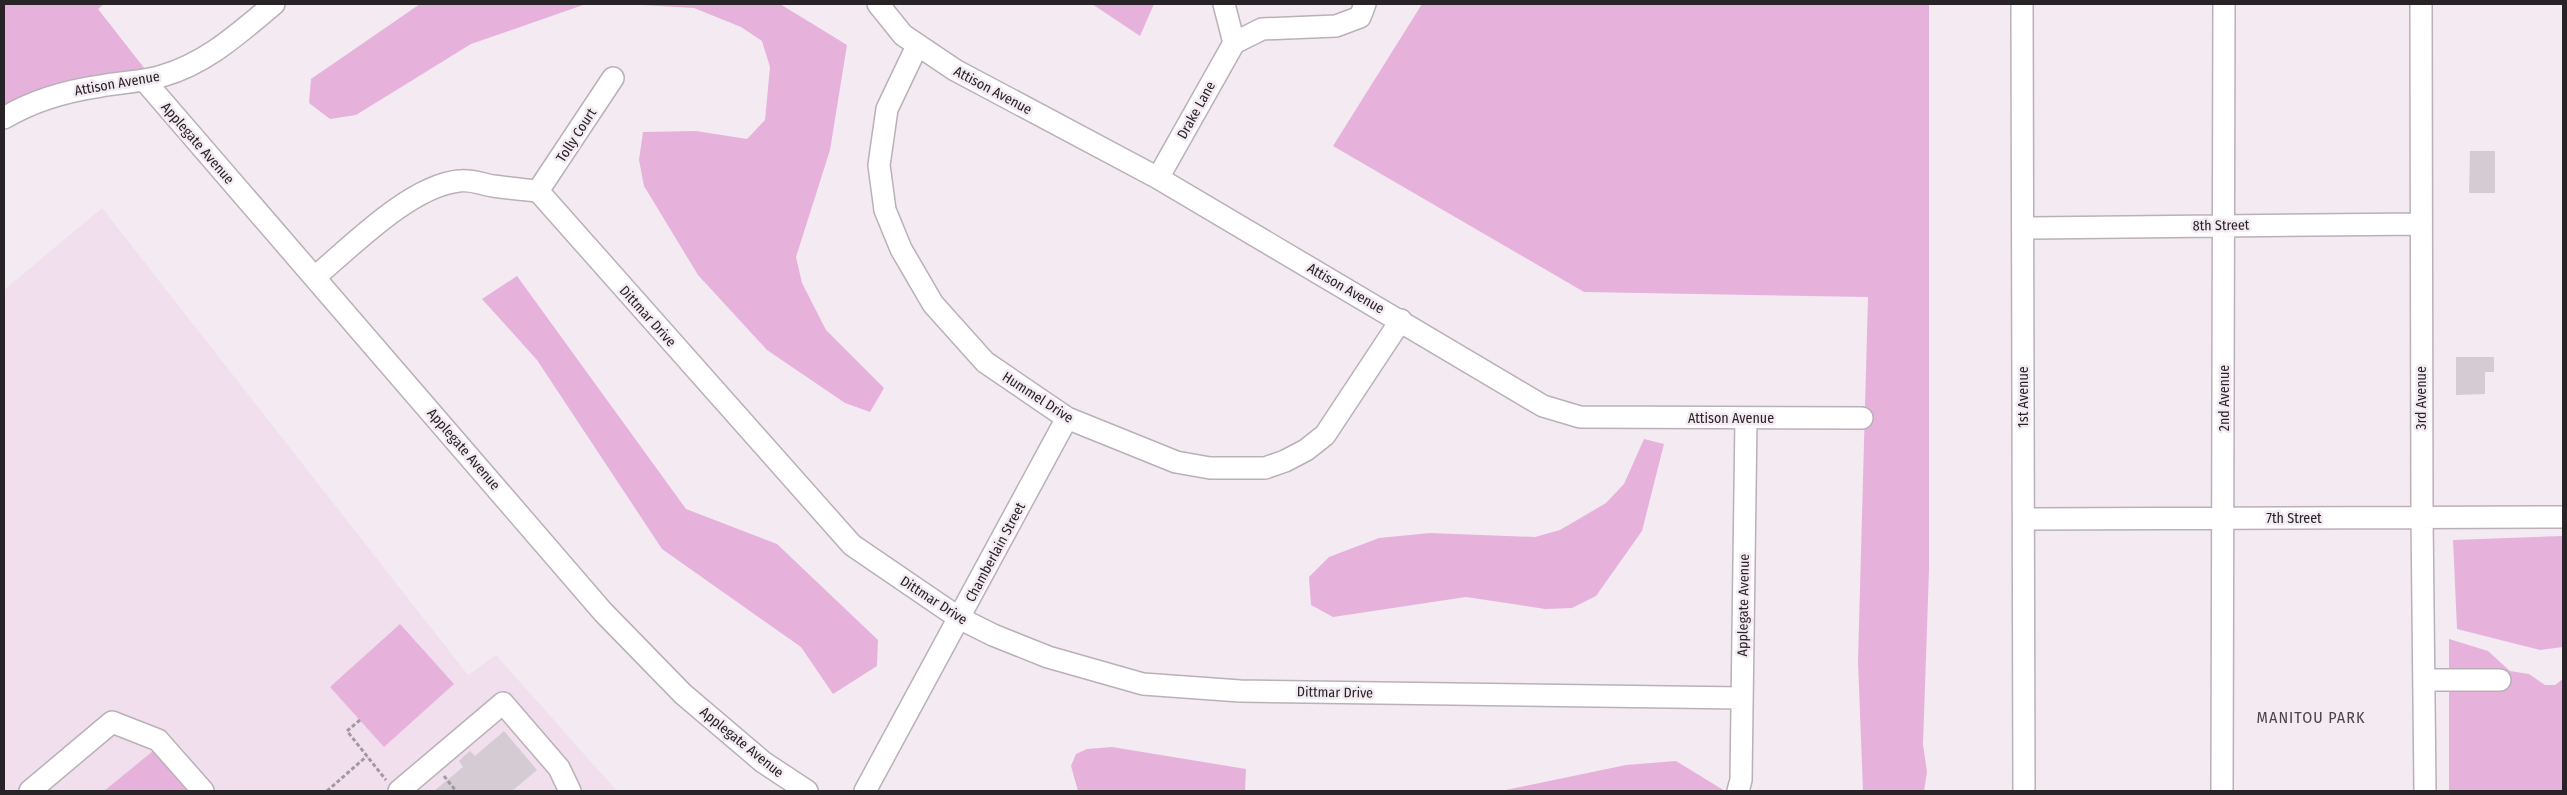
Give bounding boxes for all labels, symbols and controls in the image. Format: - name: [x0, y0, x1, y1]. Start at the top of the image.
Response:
- street label: Attison Avenue: [951, 63, 1035, 118]
- street label: Attison Avenue: [73, 68, 161, 99]
- street label: Drake Lane: [1174, 78, 1219, 142]
- street label: Applegate Avenue: [158, 99, 238, 188]
- street label: Tolly Court: [553, 105, 600, 165]
- street label: 8th Street: [2193, 216, 2250, 234]
- street label: Attison Avenue: [1304, 260, 1387, 317]
- street label: Dittmar Drive: [616, 282, 680, 350]
- street label: 2nd Avenue: [2216, 365, 2233, 431]
- street label: 1st Avenue: [2015, 366, 2032, 428]
- street label: 3rd Avenue: [2413, 366, 2430, 430]
- street label: Hummel Drive: [999, 368, 1076, 427]
- street label: Applegate Avenue: [424, 405, 504, 494]
- street label: Attison Avenue: [1688, 410, 1774, 427]
- street label: Chamberlain Street: [962, 499, 1029, 605]
- street label: 7th Street: [2266, 510, 2322, 527]
- street label: Applegate Avenue: [1734, 553, 1753, 656]
- street label: Dittmar Drive: [897, 573, 970, 628]
- street label: Dittmar Drive: [1297, 683, 1373, 702]
- street label: Applegate Avenue: [696, 703, 787, 781]
- district label: MANITOU PARK: [2257, 708, 2365, 727]

